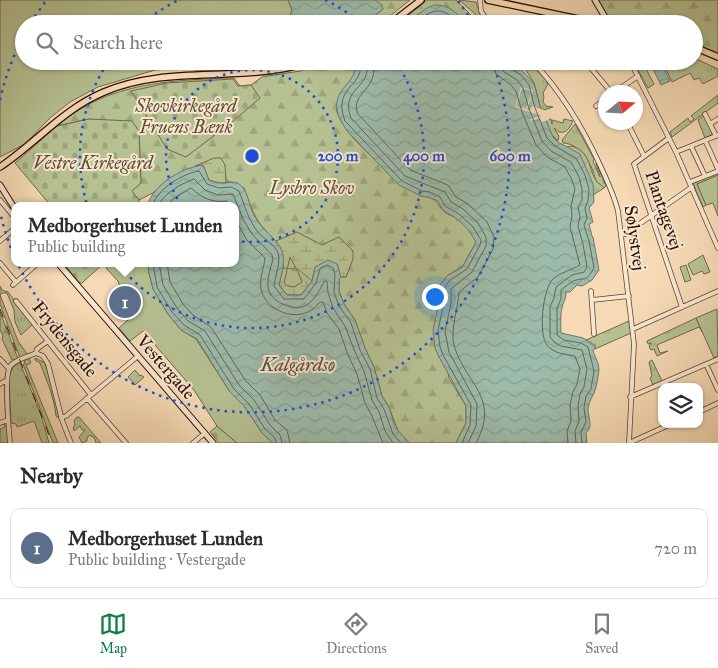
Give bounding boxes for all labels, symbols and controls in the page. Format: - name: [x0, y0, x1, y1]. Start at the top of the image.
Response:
- search box: [15, 15, 703, 70]
- icon: search: [33, 29, 61, 57]
- text: Search here: [73, 31, 163, 54]
- north arrow: [598, 85, 643, 130]
- park label: Skovkirkegård Fruens Bænk: [134, 95, 238, 138]
- centre of rings: [243, 147, 261, 165]
- text: 200 m: [318, 147, 359, 165]
- text: 400 m: [403, 147, 445, 166]
- text: 600 m: [490, 147, 531, 165]
- park label: Vestre Kirkegård: [33, 152, 154, 174]
- street label: Plantagevej: [639, 167, 688, 253]
- park label: Lysbro Skov: [269, 177, 354, 199]
- popup: [11, 202, 239, 267]
- street label: Sølystvej: [620, 204, 650, 272]
- text: Medborgerhuset Lunden: [27, 214, 223, 237]
- text: Public building: [27, 237, 125, 256]
- pin: 1: [109, 283, 141, 321]
- your location: [422, 284, 448, 310]
- street label: Frydensgade: [27, 296, 102, 382]
- street label: Vestergade: [131, 329, 200, 404]
- water label: Kalgårdsø: [260, 353, 335, 376]
- map controls: [658, 383, 703, 428]
- button: layers: [658, 383, 703, 428]
- text: Nearby: [20, 463, 83, 489]
- text: Medborgerhuset Lunden: [68, 527, 263, 550]
- text: 1: [34, 539, 40, 558]
- text: 720 m: [654, 539, 697, 558]
- text: Public building · Vestergade: [68, 550, 246, 569]
- tab: Map: [99, 610, 127, 657]
- tab: Directions: [326, 610, 387, 657]
- tab: Saved: [585, 610, 619, 657]

